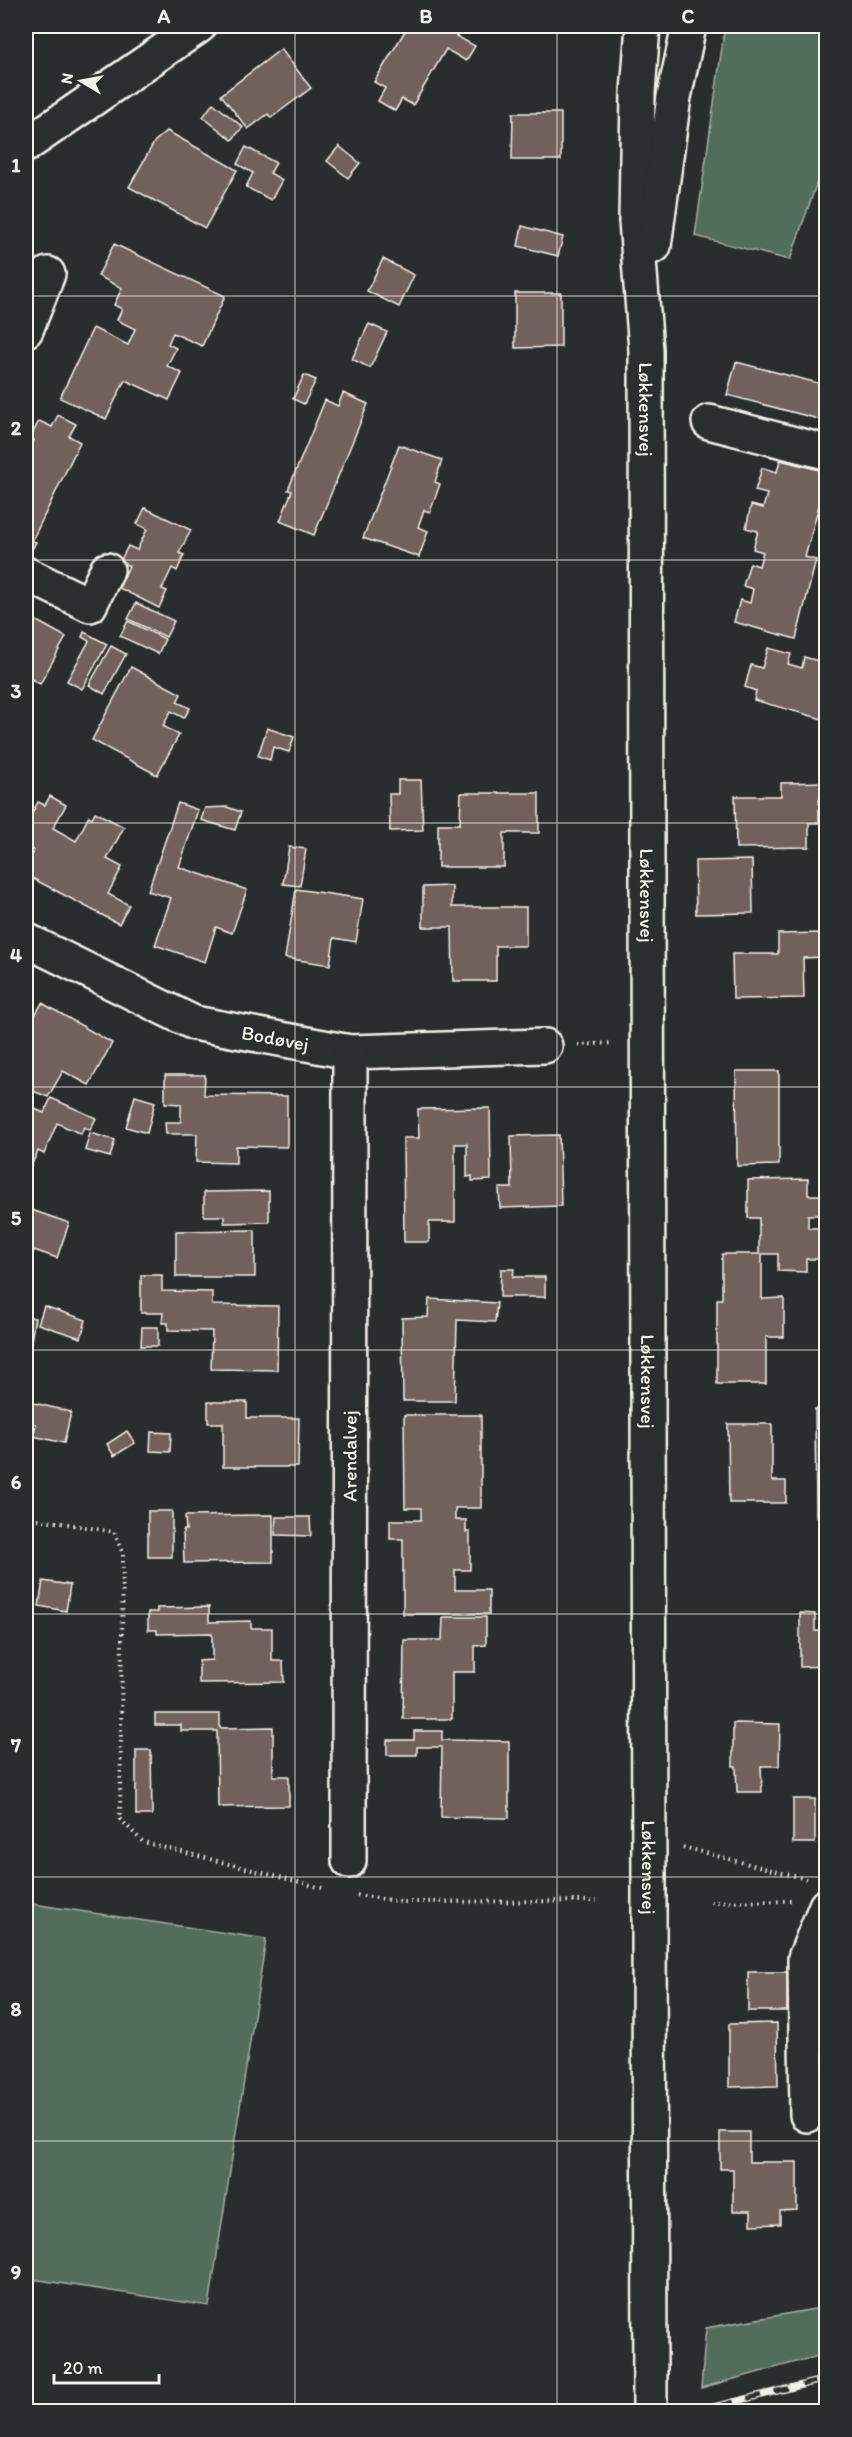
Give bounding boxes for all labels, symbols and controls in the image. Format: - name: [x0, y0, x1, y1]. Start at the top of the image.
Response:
- text: A: [157, 4, 171, 28]
- text: B: [420, 4, 433, 28]
- text: C: [682, 4, 695, 28]
- north arrow: [51, 51, 111, 111]
- text: N: [56, 72, 77, 85]
- text: 1: [11, 153, 21, 177]
- street label: Løkkensvej: [634, 362, 658, 457]
- text: 2: [11, 416, 22, 440]
- text: 3: [11, 679, 22, 703]
- street label: Løkkensvej: [635, 848, 659, 943]
- text: 4: [10, 943, 22, 967]
- street label: Bodøvej: [240, 1020, 311, 1056]
- text: 5: [11, 1206, 22, 1230]
- street label: Løkkensvej: [636, 1334, 660, 1429]
- street label: Arendalvej: [337, 1410, 362, 1502]
- text: 6: [11, 1470, 22, 1494]
- text: 7: [10, 1733, 21, 1757]
- street label: Løkkensvej: [637, 1820, 661, 1915]
- text: 8: [11, 1997, 22, 2021]
- text: 9: [11, 2260, 21, 2284]
- scale bar: [54, 2347, 159, 2385]
- text: 20 m: [63, 2357, 103, 2379]

